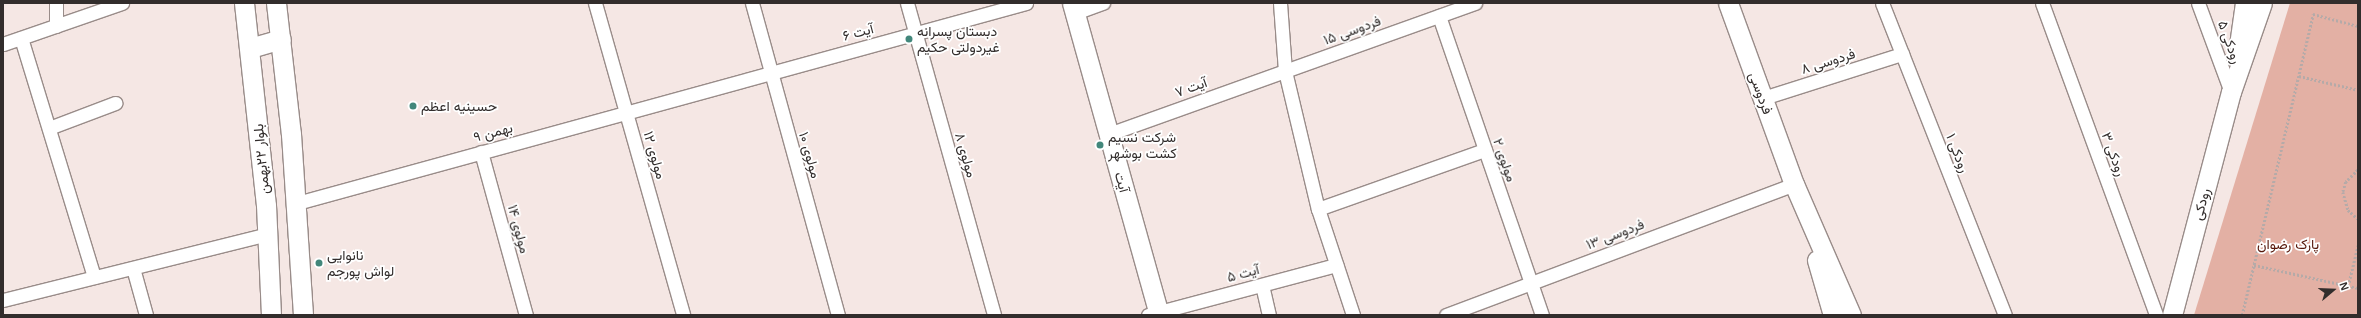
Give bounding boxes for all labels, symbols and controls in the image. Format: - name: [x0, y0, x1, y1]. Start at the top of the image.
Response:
- street label: فردوسی ۱۵: [1321, 12, 1383, 48]
- street label: رودکی ۵: [2214, 18, 2246, 66]
- street label: آیت ۶: [841, 20, 875, 44]
- place label: دبستان پسرانه غیردولتی حکیم: [917, 23, 1000, 56]
- marker: دبستان پسرانه غیردولتی حکیم: [904, 34, 914, 44]
- street label: فردوسی ۸: [1799, 45, 1857, 77]
- street label: فردوسی: [1746, 70, 1776, 116]
- street label: آیت ۷: [1173, 74, 1209, 100]
- place label: حسینیه اعظم: [421, 98, 497, 114]
- marker: حسینیه اعظم: [408, 101, 418, 111]
- street label: بهمن ۹: [472, 119, 514, 145]
- street label: بلوار ۲۲بهمن: [250, 123, 272, 195]
- street label: مولوی ۱۲: [640, 129, 670, 181]
- place label: شرکت نسیم کشت بوشهر: [1108, 129, 1177, 162]
- street label: مولوی ۱۰: [795, 130, 825, 180]
- street label: رودکی ۳: [2098, 130, 2130, 178]
- street label: مولوی ۸: [952, 131, 980, 179]
- street label: رودکی ۱: [1943, 131, 1973, 175]
- street label: مولوی ۲: [1490, 136, 1520, 184]
- marker: شرکت نسیم کشت بوشهر: [1095, 140, 1105, 150]
- street label: آیت: [1111, 170, 1133, 194]
- street label: رودکی: [2189, 186, 2213, 222]
- street label: مولوی ۱۴: [504, 203, 534, 255]
- street label: فردوسی ۱۳: [1584, 215, 1646, 253]
- park label: پارک رضوان: [2257, 236, 2319, 252]
- place label: نانوایی لواش پورجم: [327, 247, 394, 280]
- marker: نانوایی لواش پورجم: [314, 258, 324, 268]
- street label: آیت ۵: [1225, 261, 1261, 285]
- north arrow: [2313, 270, 2353, 310]
- text: N: [2337, 280, 2351, 292]

